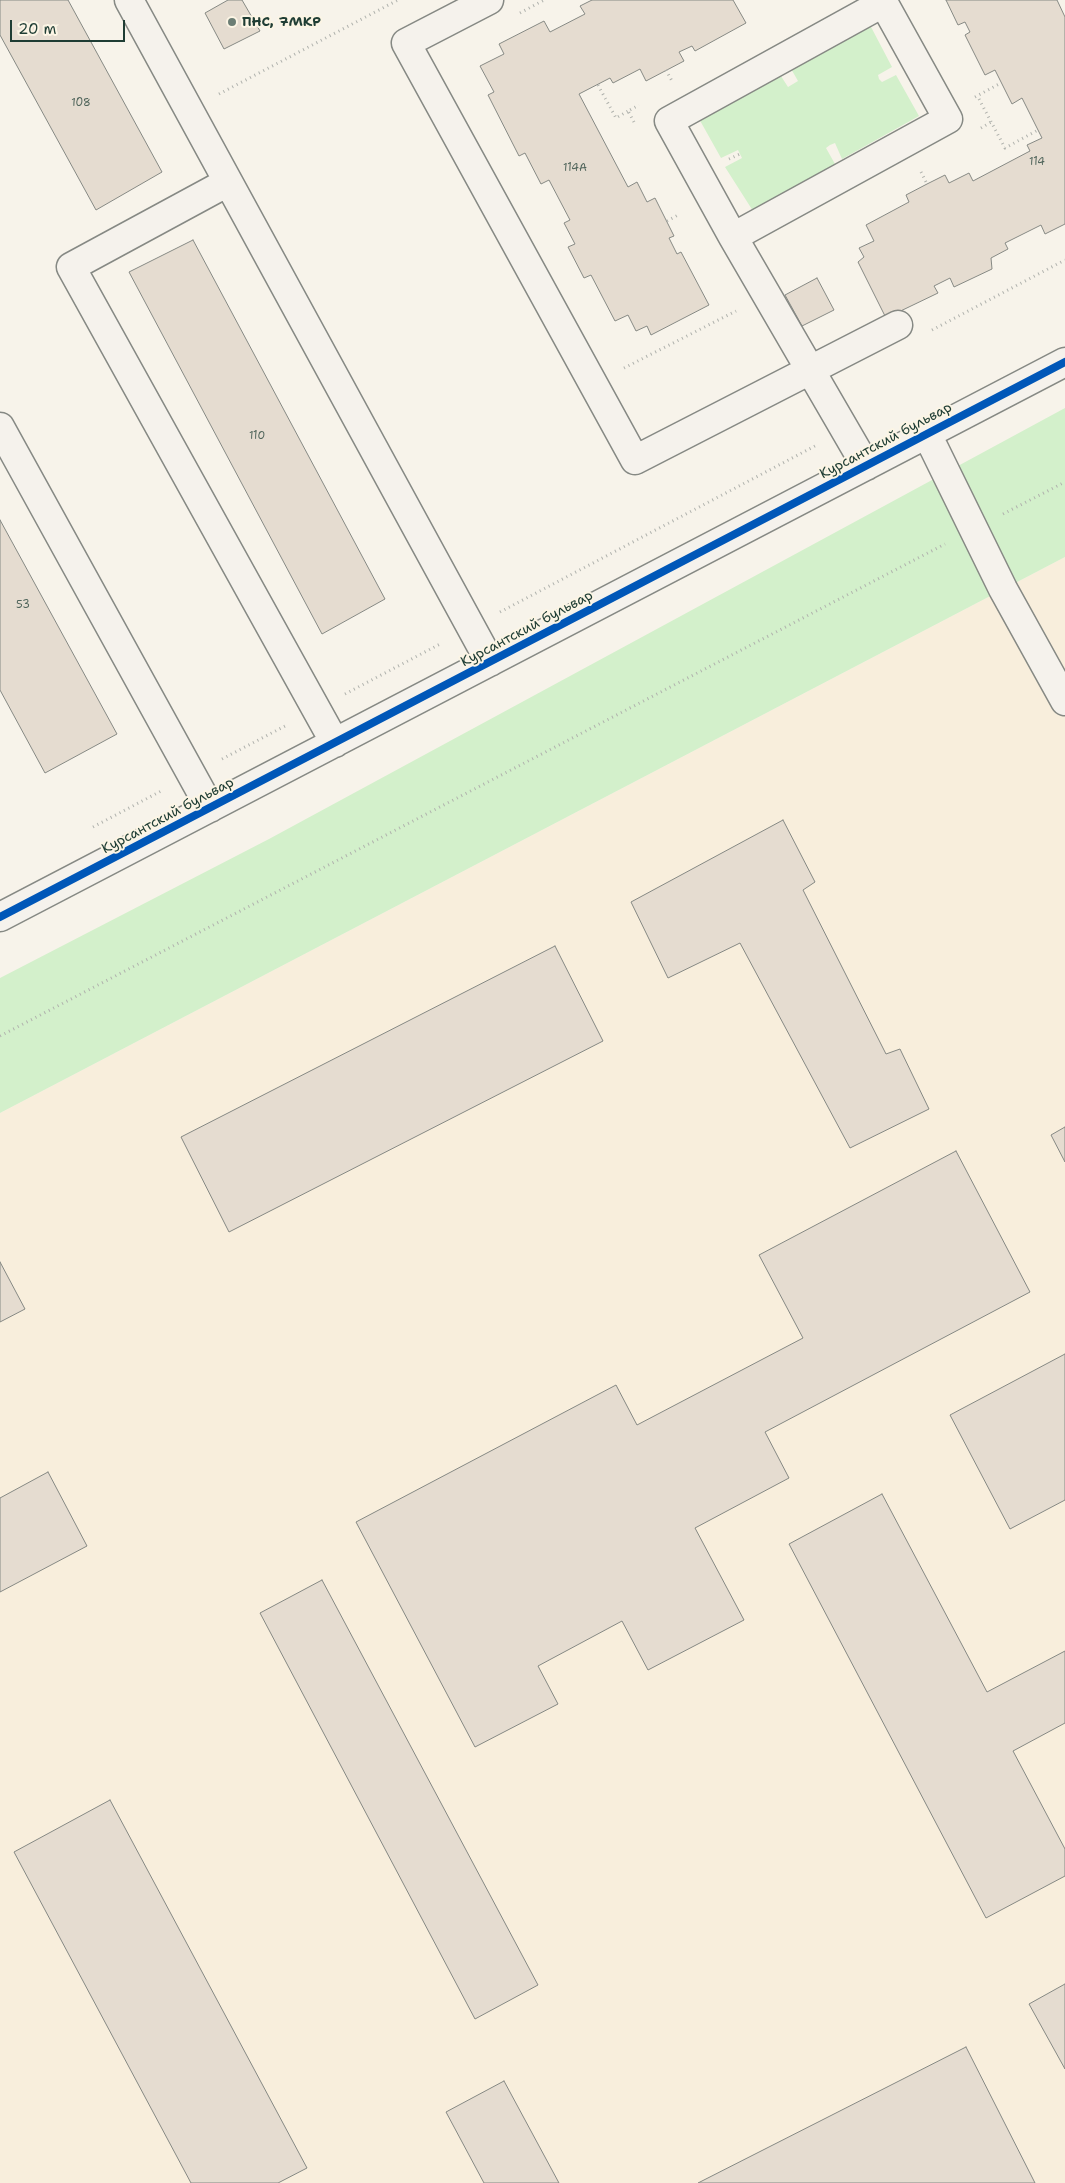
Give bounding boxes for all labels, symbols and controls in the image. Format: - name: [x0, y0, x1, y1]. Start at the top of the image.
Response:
- scale bar: [12, 10, 128, 42]
- place label: ПНС, 7МКР: [242, 14, 321, 30]
- marker: ПНС, 7МКР: [226, 16, 238, 28]
- text: 20 m: [18, 19, 57, 39]
- house number: 108: [71, 96, 91, 110]
- house number: 114: [1029, 155, 1045, 169]
- house number: 114А: [563, 161, 587, 175]
- street label: Курсантский бульвар: [817, 399, 955, 483]
- house number: 110: [249, 429, 265, 443]
- street label: Курсантский бульвар: [458, 587, 596, 671]
- house number: 53: [16, 598, 30, 612]
- street label: Курсантский бульвар: [99, 774, 237, 858]

